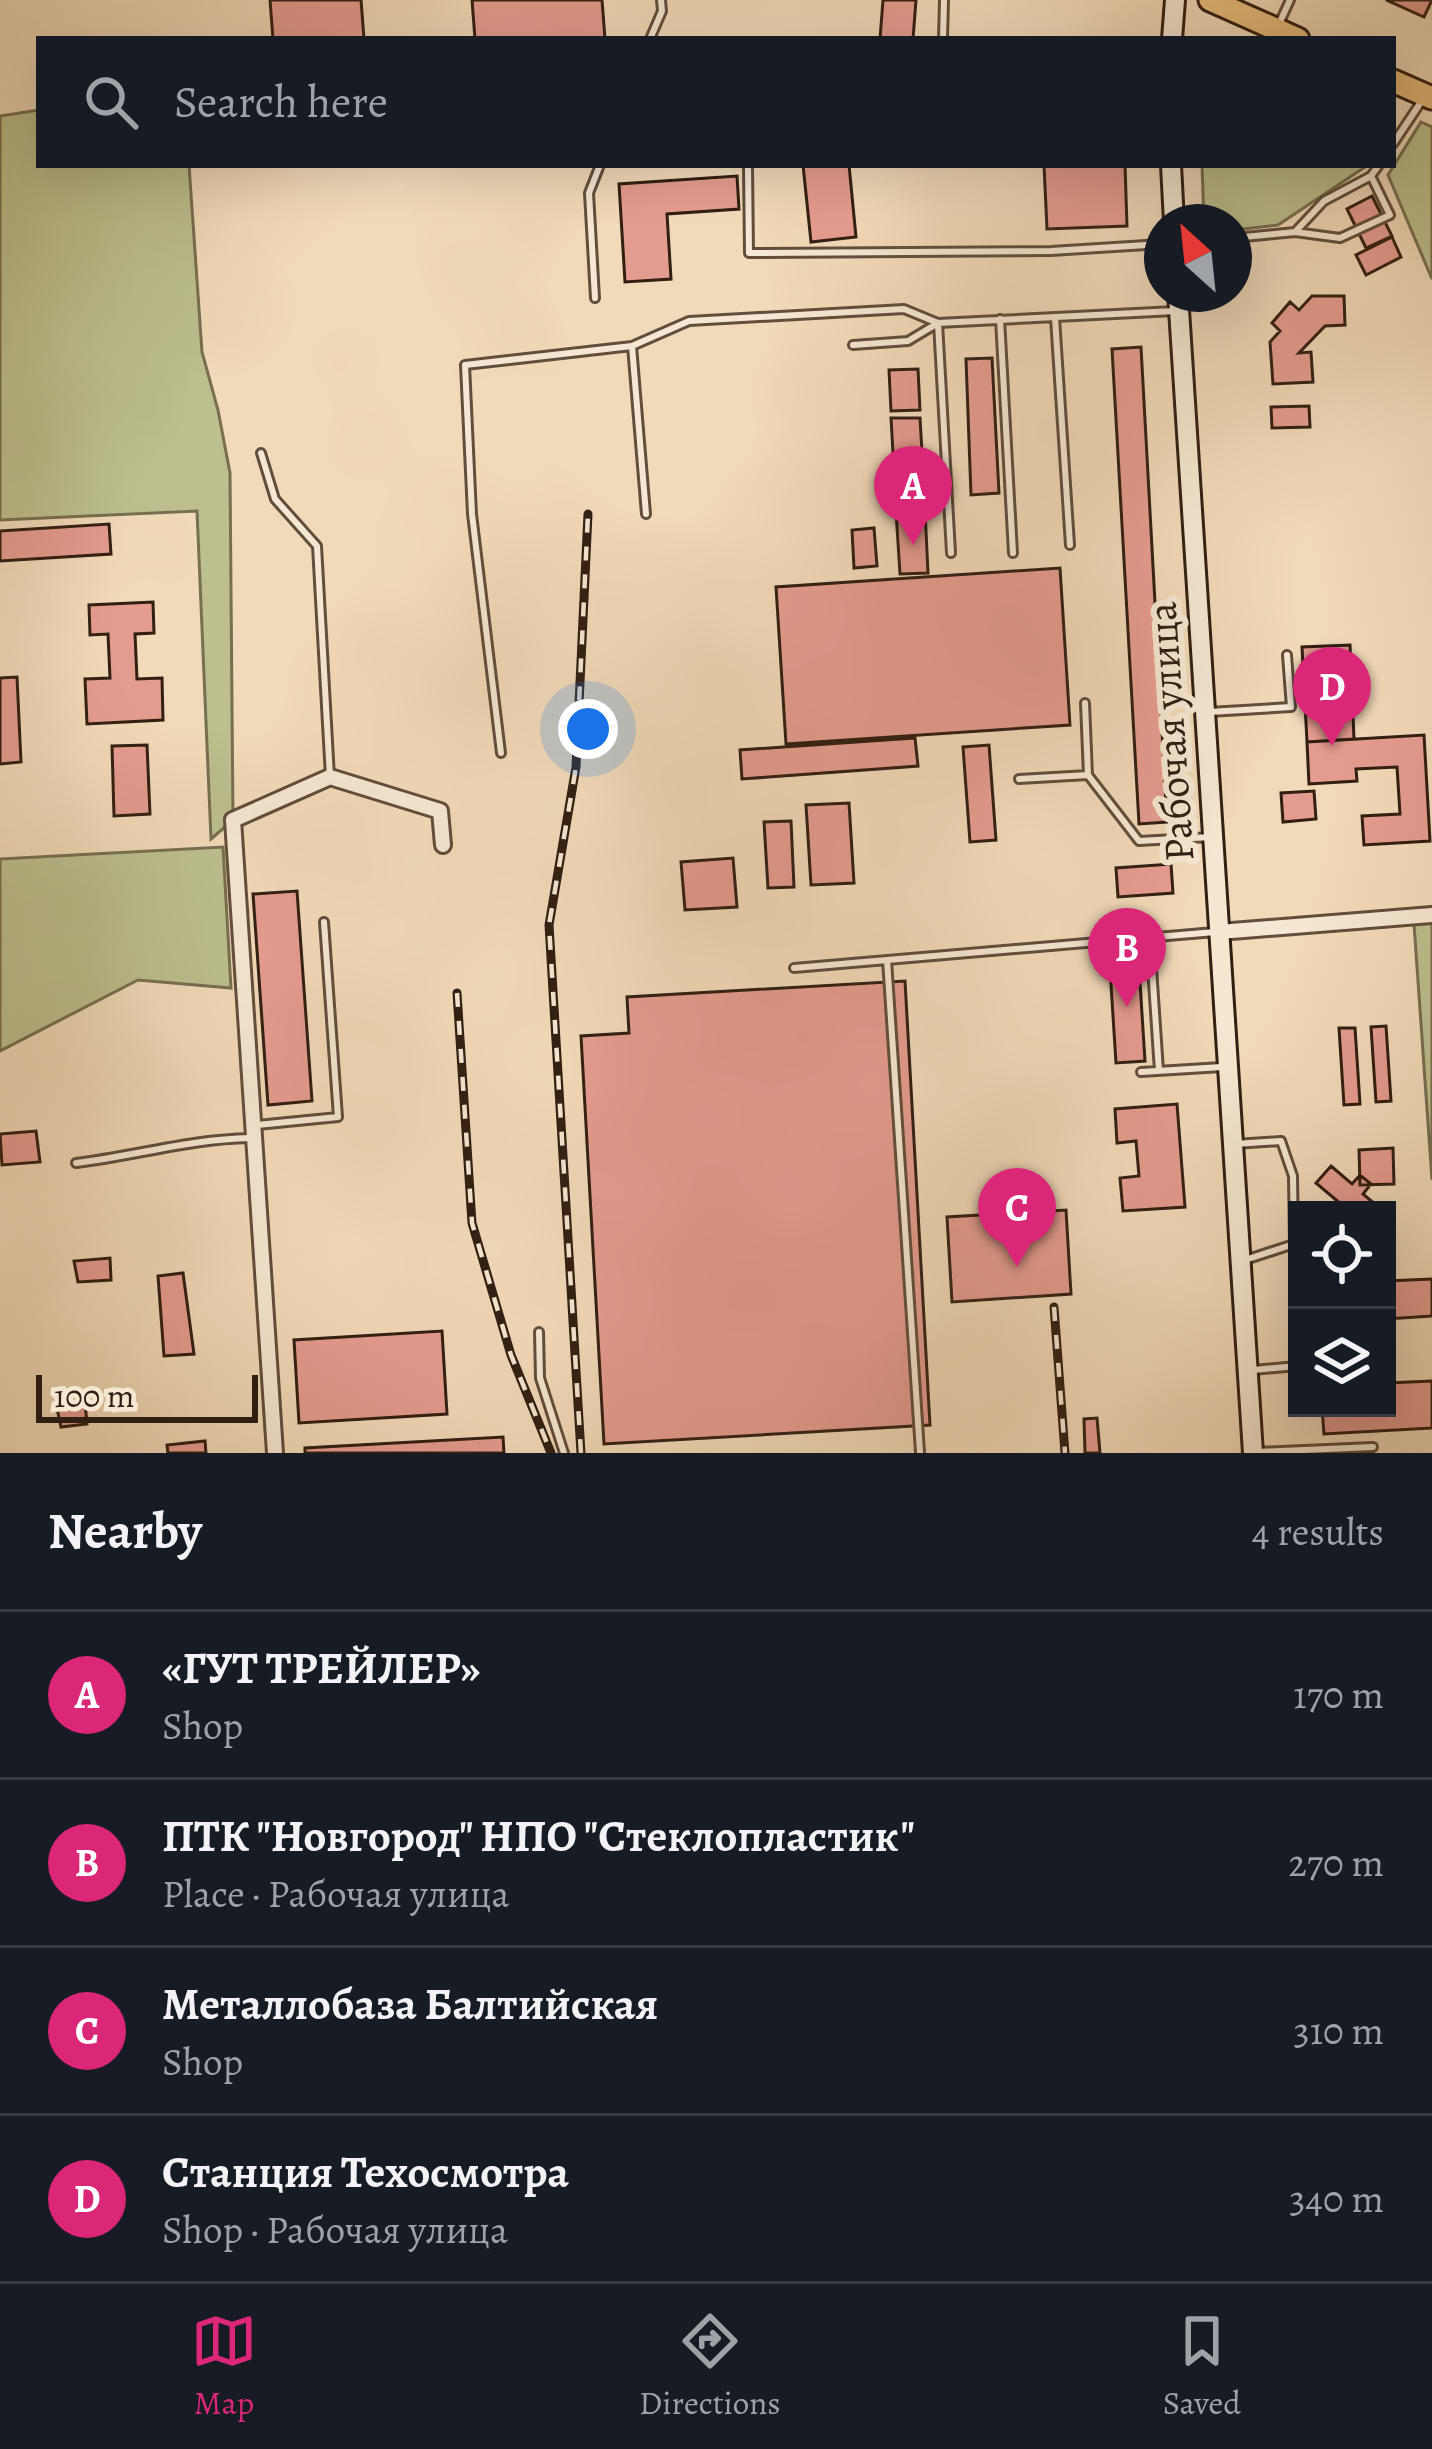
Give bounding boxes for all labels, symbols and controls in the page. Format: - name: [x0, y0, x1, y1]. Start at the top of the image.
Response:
- search box: [36, 36, 1396, 168]
- icon: search: [78, 69, 144, 135]
- text: Search here: [174, 71, 388, 133]
- north arrow: [1144, 204, 1252, 312]
- pin: A: [874, 446, 952, 545]
- street label: Рабочая улица: [1132, 600, 1208, 864]
- pin: D: [1293, 647, 1371, 746]
- your location: [558, 699, 618, 759]
- pin: B: [1088, 908, 1166, 1007]
- pin: C: [978, 1168, 1056, 1267]
- map controls: [1288, 1201, 1396, 1417]
- button: locate: [1288, 1201, 1396, 1309]
- button: layers: [1288, 1309, 1396, 1417]
- scale bar: [36, 1369, 258, 1422]
- text: 100 m: [54, 1373, 134, 1418]
- text: Nearby: [48, 1496, 202, 1566]
- text: 4 results: [1252, 1505, 1384, 1558]
- text: «ГУТ ТРЕЙЛЕР»: [162, 1637, 481, 1699]
- text: A: [75, 1668, 99, 1721]
- text: 170 m: [1293, 1668, 1384, 1721]
- text: Shop: [162, 1699, 243, 1752]
- text: ПТК "Новгород" НПО "Стеклопластик": [162, 1805, 915, 1867]
- text: B: [75, 1836, 99, 1889]
- text: 270 m: [1288, 1836, 1384, 1889]
- text: Place · Рабочая улица: [162, 1867, 509, 1920]
- text: Металлобаза Балтийская: [162, 1973, 658, 2035]
- text: C: [75, 2004, 99, 2057]
- text: 310 m: [1293, 2004, 1384, 2057]
- text: Shop: [162, 2035, 243, 2088]
- text: Станция Техосмотра: [162, 2141, 569, 2203]
- text: D: [73, 2172, 101, 2225]
- text: 340 m: [1289, 2172, 1384, 2225]
- text: Shop · Рабочая улица: [162, 2203, 508, 2256]
- tab: Map: [191, 2308, 257, 2425]
- tab: Directions: [639, 2308, 781, 2425]
- tab: Saved: [1163, 2308, 1241, 2425]

